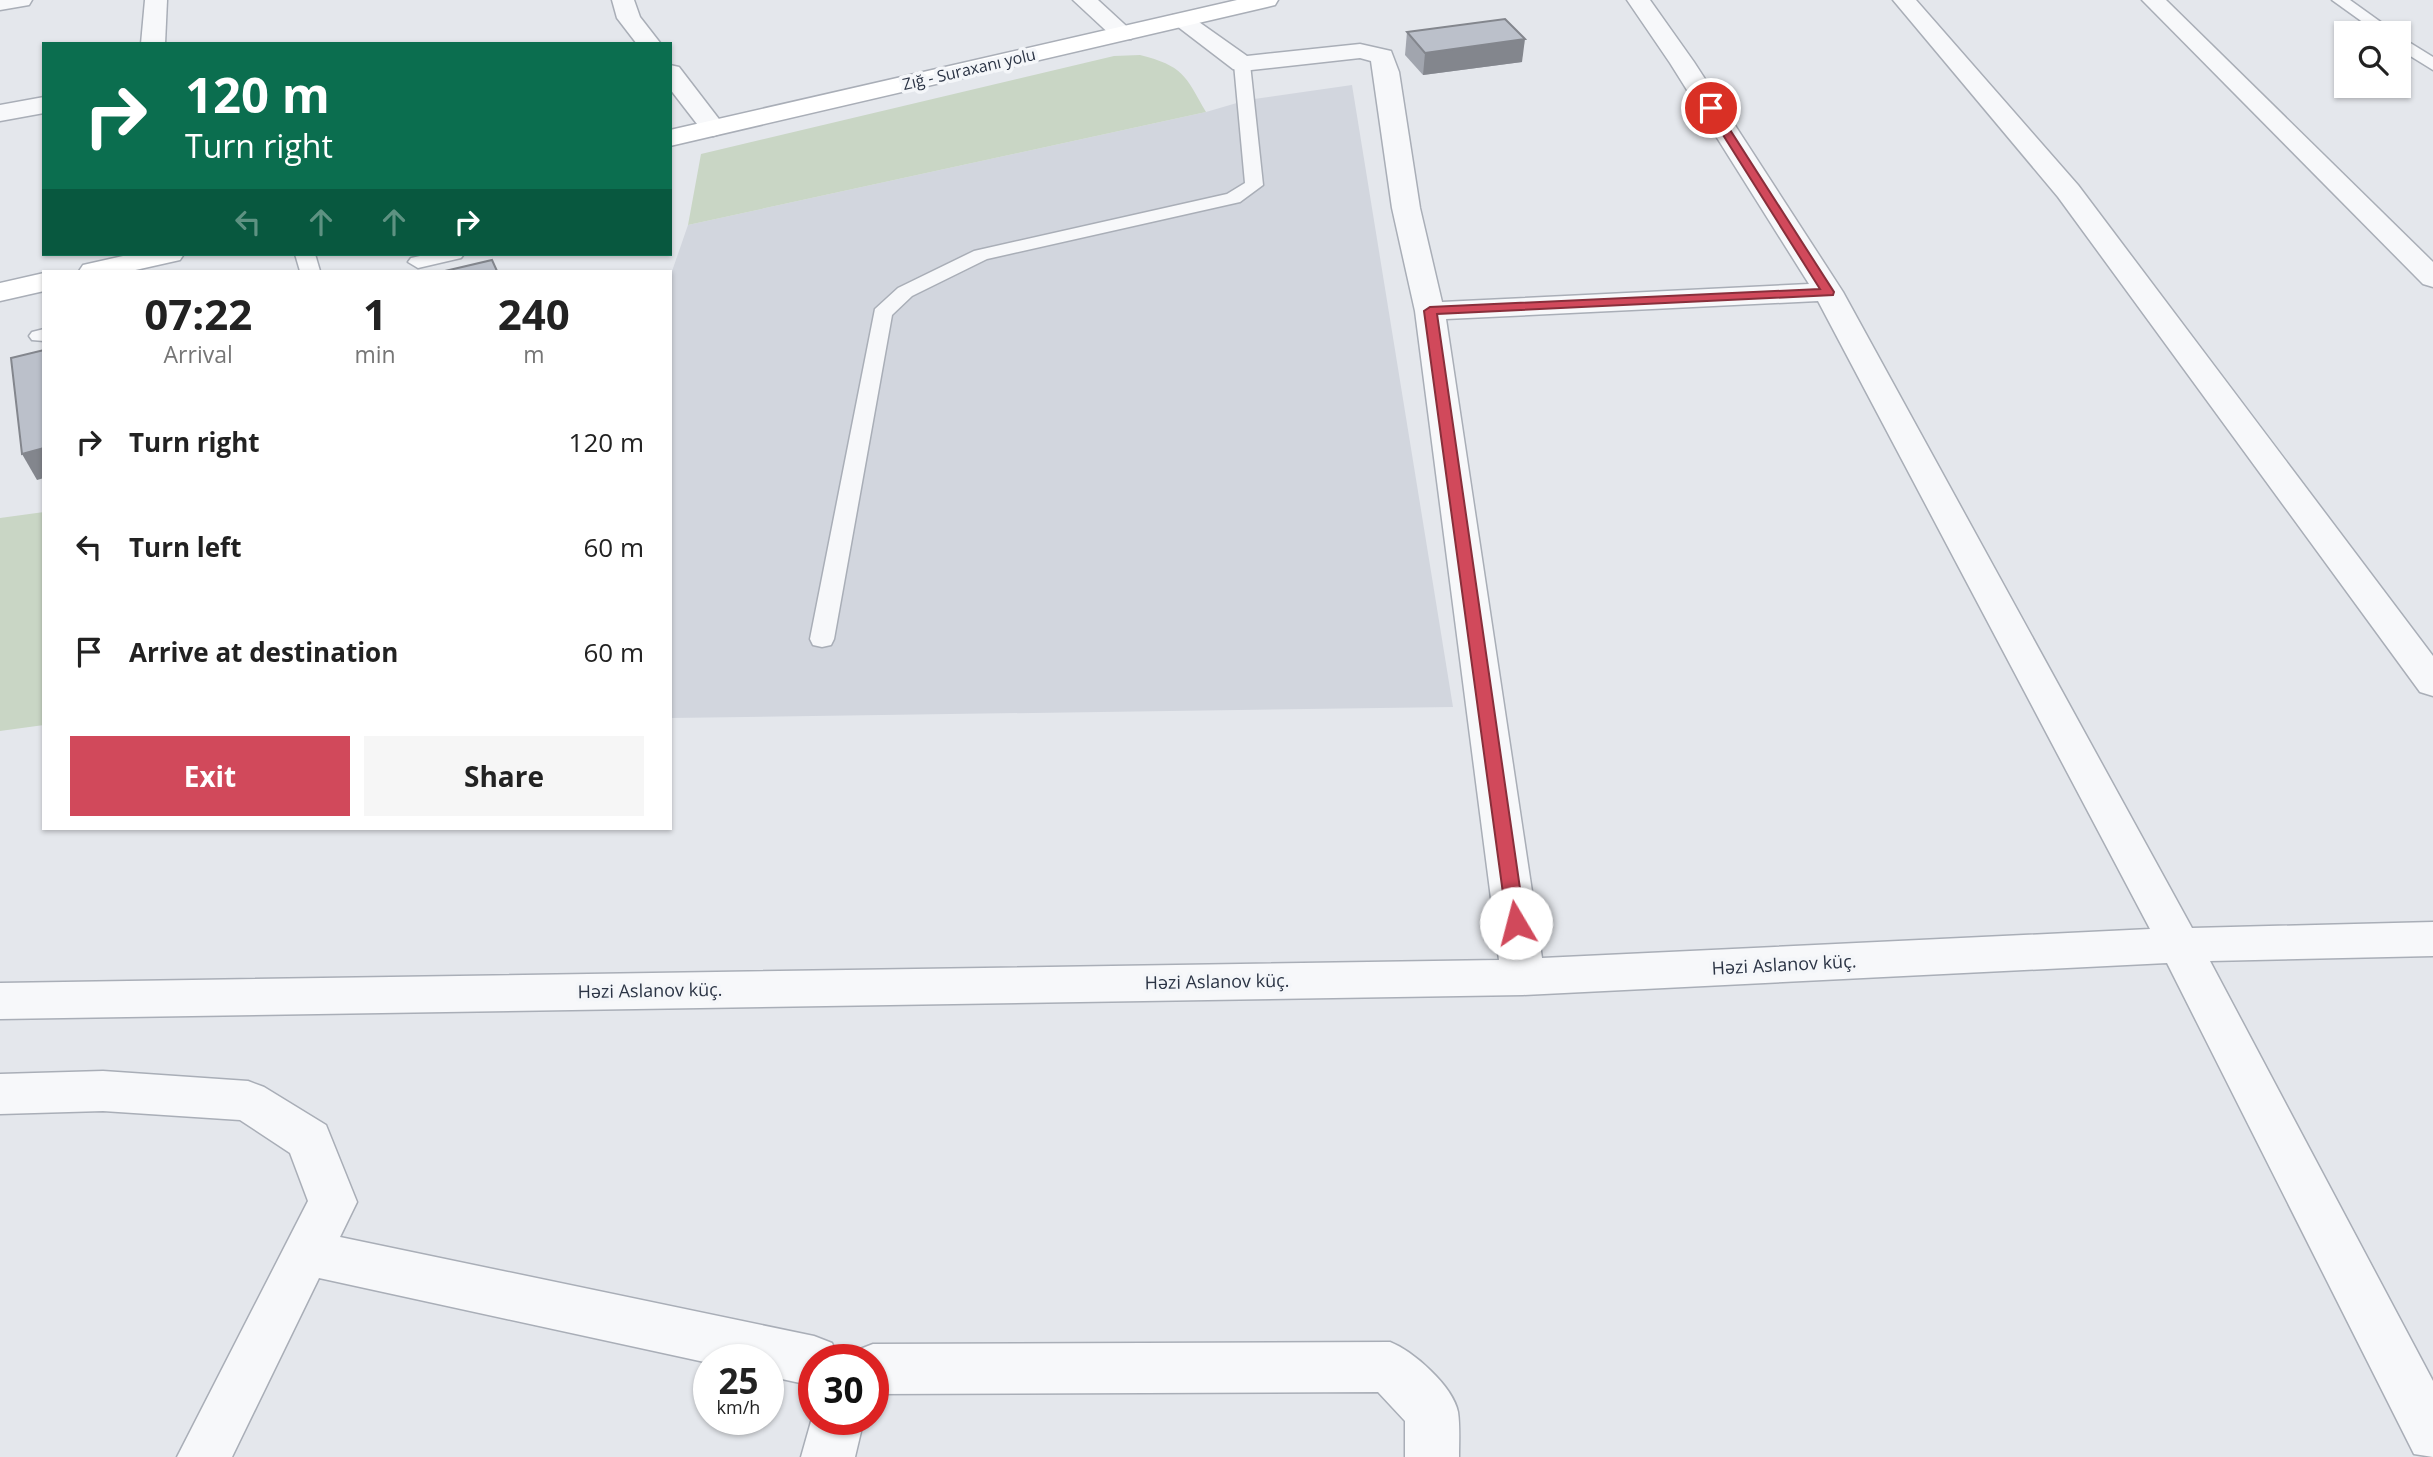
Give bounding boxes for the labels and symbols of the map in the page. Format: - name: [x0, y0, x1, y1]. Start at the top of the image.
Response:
- street label: Zığ - Suraxanı yolu: [900, 43, 1038, 95]
- pin: [1681, 78, 1741, 138]
- position arrow: [1479, 886, 1553, 960]
- street label: Həzi Aslanov küç.: [1711, 948, 1857, 980]
- street label: Həzi Aslanov küç.: [1144, 968, 1290, 994]
- street label: Həzi Aslanov küç.: [577, 977, 723, 1003]
- speed limit sign: 30: [798, 1344, 889, 1435]

